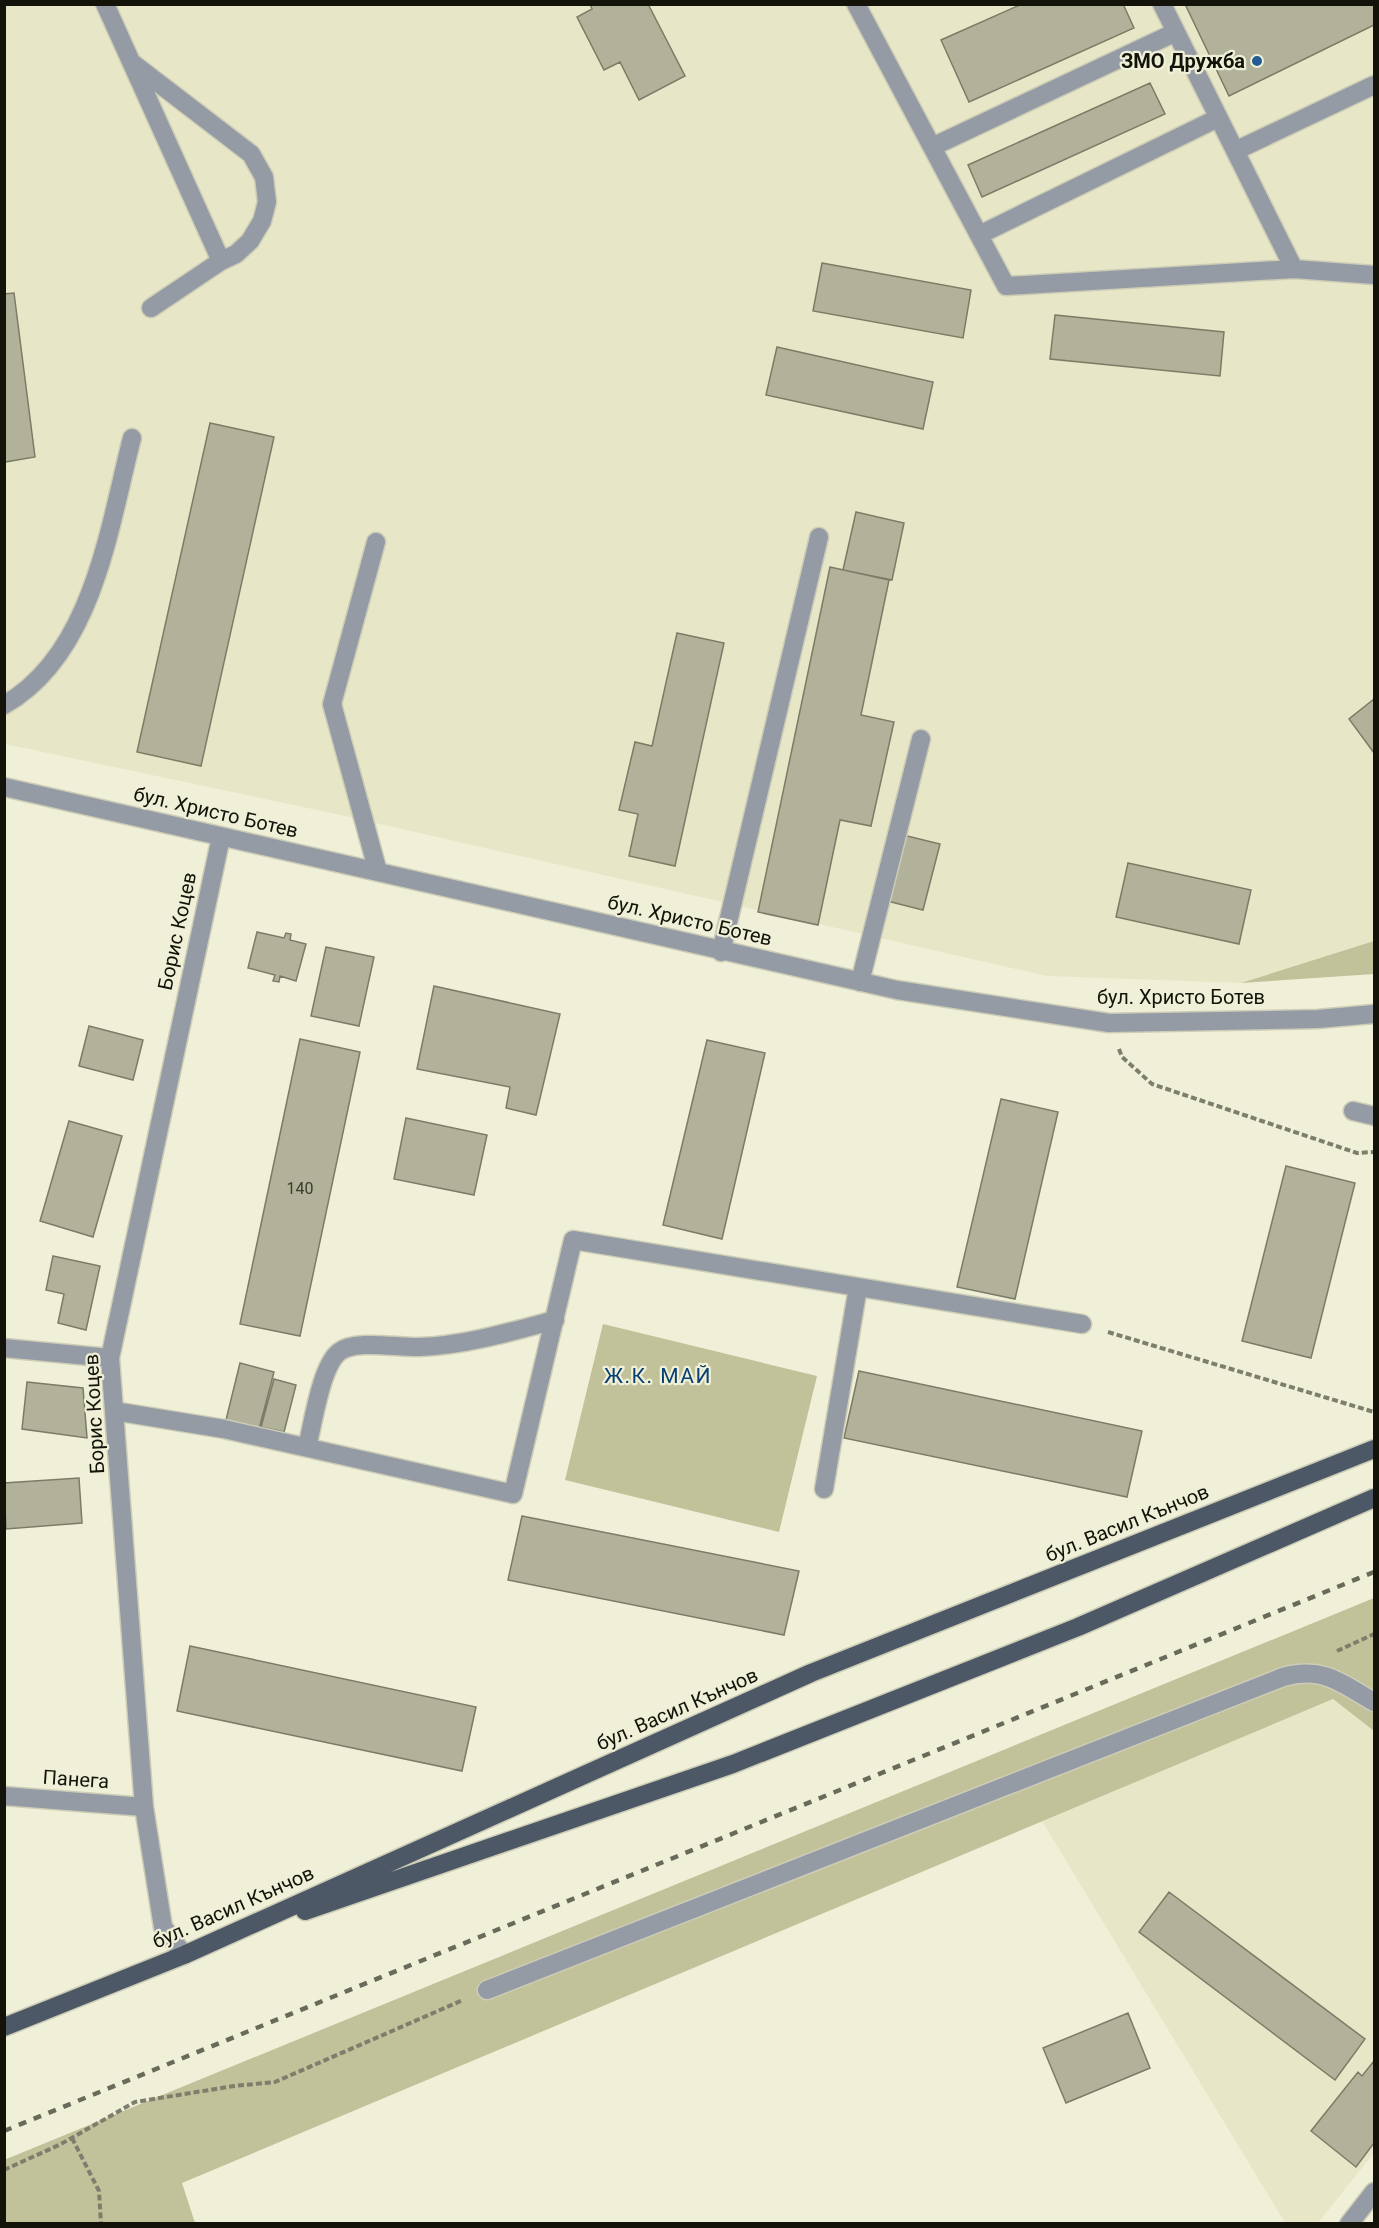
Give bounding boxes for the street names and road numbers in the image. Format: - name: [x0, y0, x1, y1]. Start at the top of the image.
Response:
- street label: бул. Христо Ботев: [131, 781, 301, 843]
- street label: Борис Коцев: [153, 870, 201, 992]
- street label: бул. Христо Ботев: [605, 889, 775, 951]
- street label: бул. Христо Ботев: [1097, 985, 1265, 1009]
- street label: Борис Коцев: [79, 1353, 109, 1475]
- street label: бул. Васил Кънчов: [1042, 1479, 1212, 1567]
- street label: бул. Васил Кънчов: [592, 1663, 762, 1755]
- street label: Панега: [42, 1765, 110, 1793]
- street label: бул. Васил Кънчов: [148, 1861, 318, 1953]

